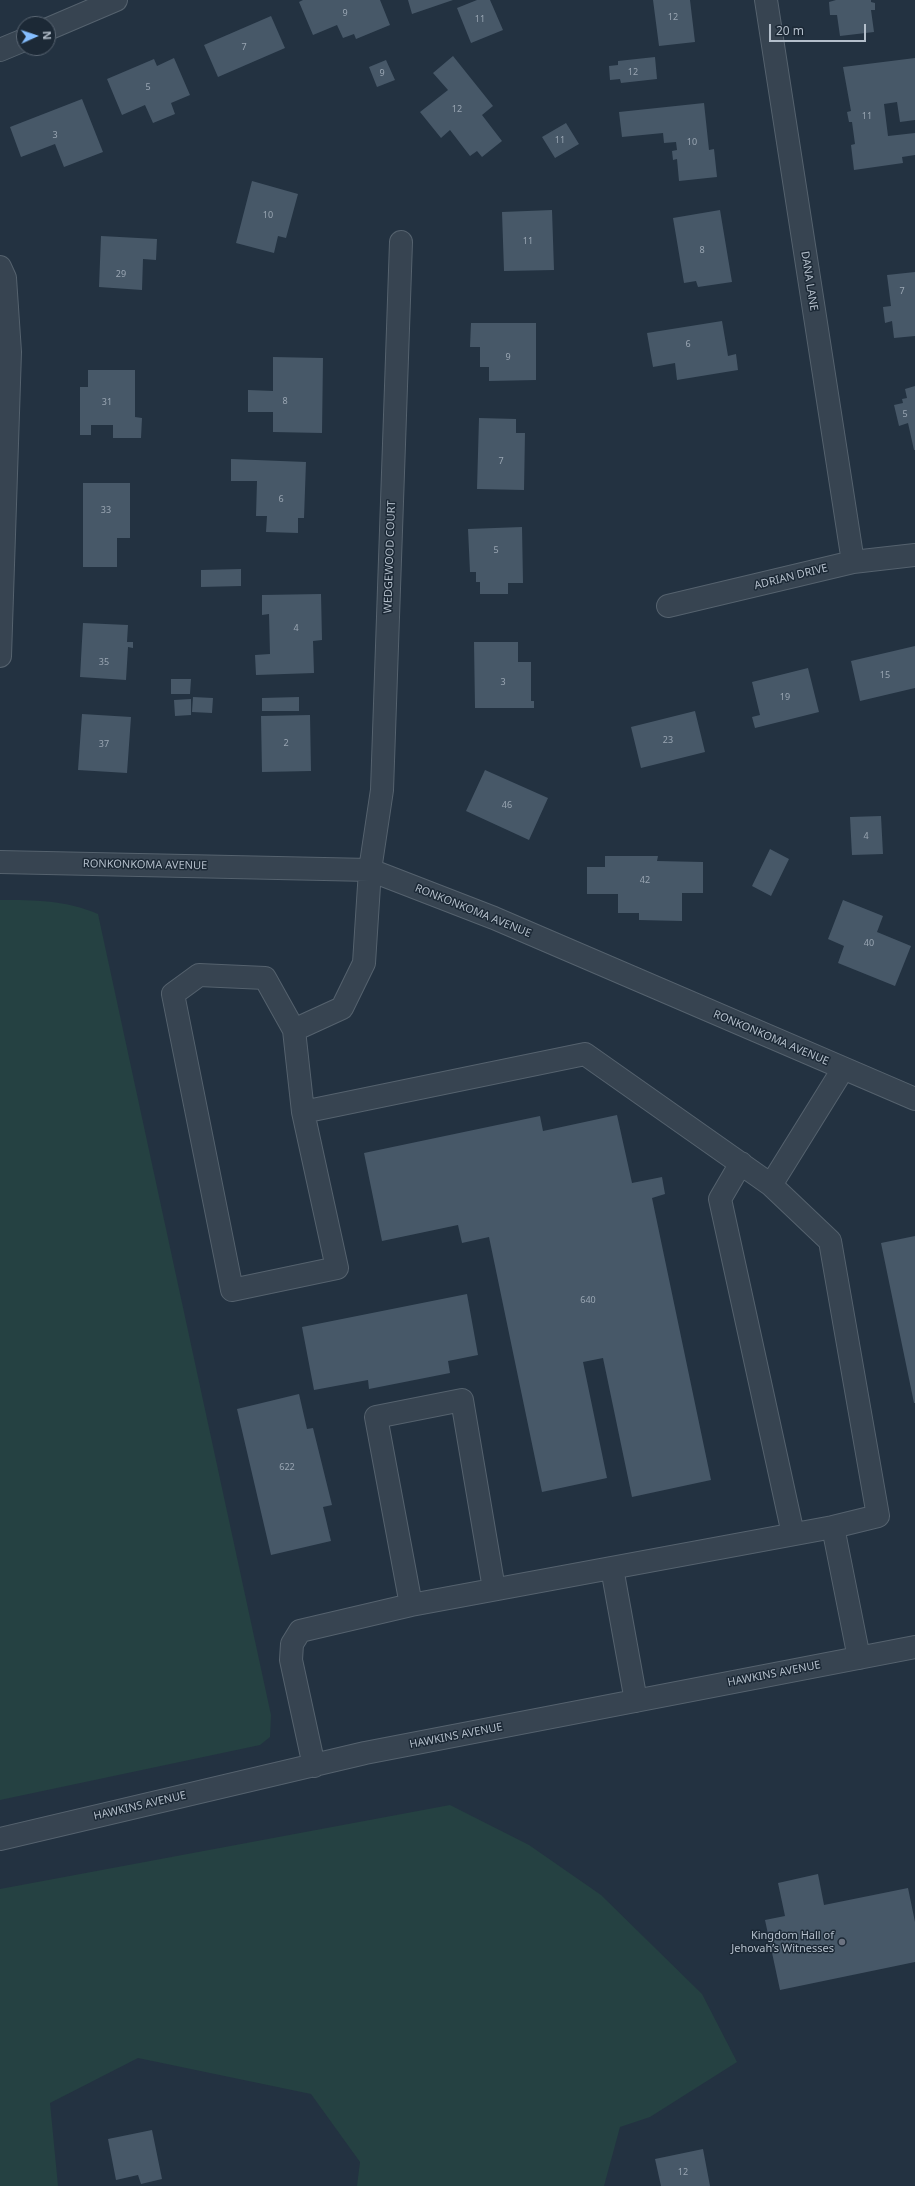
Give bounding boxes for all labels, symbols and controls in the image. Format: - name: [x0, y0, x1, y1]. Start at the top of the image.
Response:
- house number: 9: [342, 8, 348, 18]
- house number: 12: [668, 12, 678, 22]
- house number: 11: [475, 14, 485, 24]
- north arrow: [16, 16, 56, 56]
- scale bar: [771, 16, 868, 42]
- text: 20 m: [776, 22, 804, 39]
- text: N: [40, 31, 55, 40]
- house number: 7: [241, 42, 247, 52]
- house number: 12: [628, 67, 638, 77]
- house number: 9: [379, 68, 385, 78]
- house number: 5: [145, 82, 151, 92]
- house number: 12: [452, 104, 462, 114]
- house number: 11: [862, 111, 872, 121]
- house number: 3: [52, 130, 58, 140]
- house number: 11: [555, 135, 565, 145]
- house number: 10: [687, 137, 697, 147]
- house number: 10: [263, 210, 273, 220]
- house number: 11: [523, 236, 533, 246]
- house number: 8: [699, 245, 705, 255]
- street label: DANA LANE: [798, 250, 820, 312]
- house number: 29: [116, 269, 126, 279]
- house number: 7: [899, 286, 905, 296]
- house number: 6: [685, 339, 691, 349]
- house number: 9: [505, 352, 511, 362]
- house number: 8: [282, 396, 288, 406]
- house number: 31: [102, 397, 112, 407]
- house number: 5: [902, 409, 908, 419]
- house number: 7: [498, 456, 504, 466]
- house number: 6: [278, 494, 284, 504]
- street label: WEDGEWOOD COURT: [381, 500, 399, 614]
- house number: 33: [101, 505, 111, 515]
- house number: 5: [493, 545, 499, 555]
- street label: ADRIAN DRIVE: [753, 562, 829, 592]
- house number: 4: [293, 623, 299, 633]
- house number: 35: [99, 657, 109, 667]
- house number: 15: [880, 670, 890, 680]
- house number: 3: [500, 677, 506, 687]
- house number: 19: [780, 692, 790, 702]
- house number: 23: [663, 735, 673, 745]
- house number: 2: [283, 738, 289, 748]
- house number: 37: [99, 739, 109, 749]
- house number: 46: [502, 800, 512, 810]
- house number: 4: [863, 831, 869, 841]
- street label: RONKONKOMA AVENUE: [83, 857, 207, 873]
- house number: 42: [640, 875, 650, 885]
- street label: RONKONKOMA AVENUE: [413, 882, 533, 940]
- house number: 40: [864, 938, 874, 948]
- street label: RONKONKOMA AVENUE: [711, 1008, 831, 1068]
- house number: 640: [580, 1295, 596, 1305]
- house number: 622: [279, 1462, 295, 1472]
- street label: HAWKINS AVENUE: [726, 1658, 822, 1690]
- street label: HAWKINS AVENUE: [408, 1720, 504, 1752]
- street label: HAWKINS AVENUE: [92, 1789, 188, 1823]
- place label: Kingdom Hall of Jehovah’s Witnesses: [731, 1929, 834, 1955]
- marker: Kingdom Hall of Jehovah’s Witnesses: [837, 1937, 847, 1947]
- house number: 12: [678, 2167, 688, 2177]

